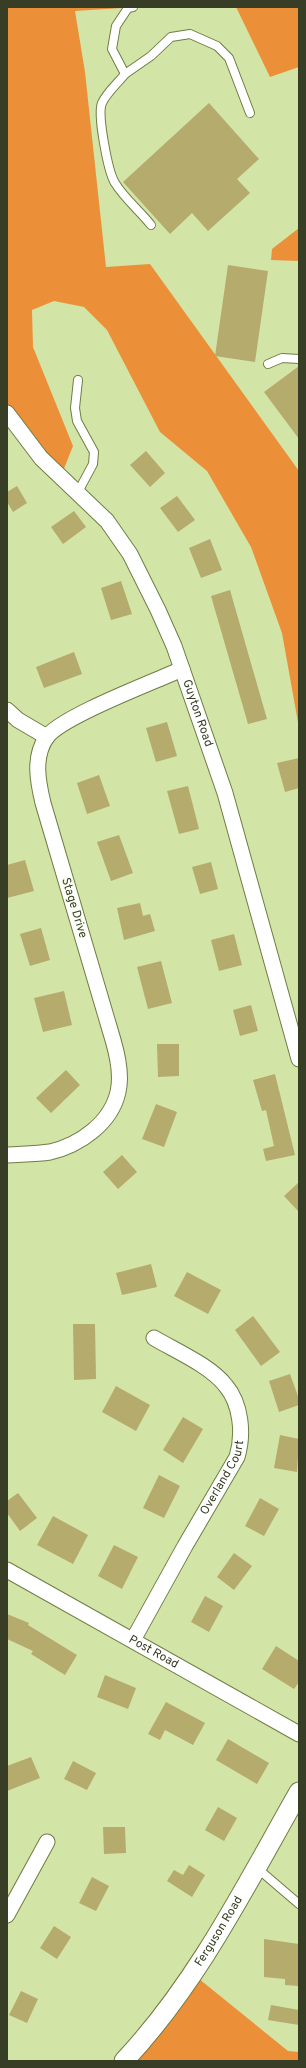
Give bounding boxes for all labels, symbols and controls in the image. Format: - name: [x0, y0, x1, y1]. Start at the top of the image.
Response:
- street label: Guyton Road: [178, 677, 216, 749]
- street label: Stage Drive: [57, 876, 91, 940]
- street label: Overland Court: [197, 1439, 248, 1518]
- street label: Post Road: [126, 1632, 181, 1673]
- street label: Ferguson Road: [191, 1893, 247, 1970]

